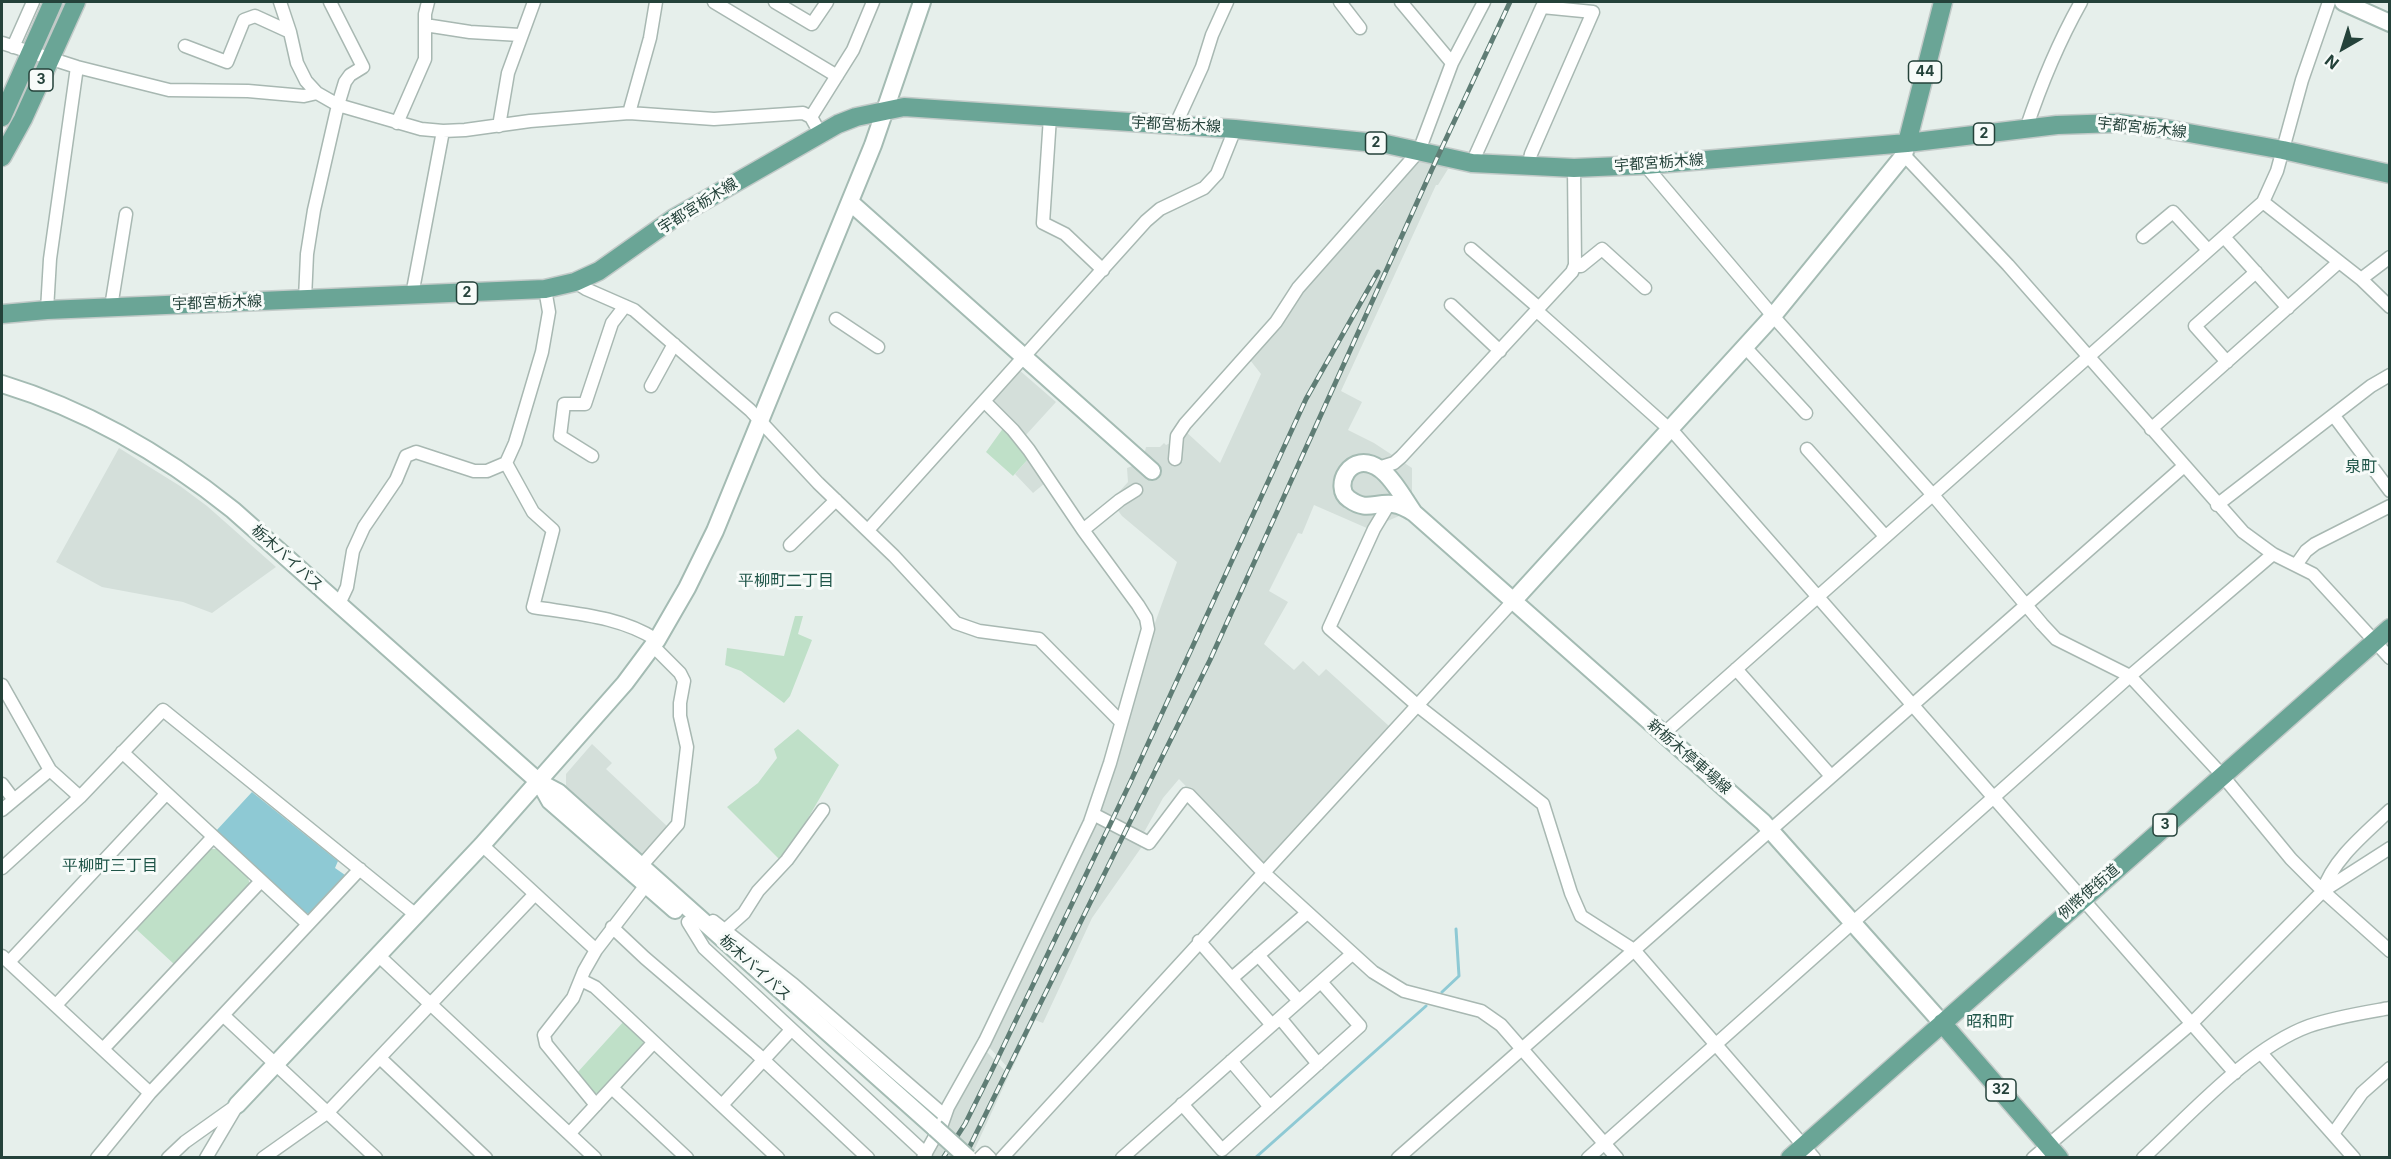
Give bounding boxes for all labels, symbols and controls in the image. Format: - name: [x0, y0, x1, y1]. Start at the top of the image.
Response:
- north arrow: [2313, 18, 2373, 78]
- text: N: [2321, 50, 2343, 74]
- road number: 44: [1908, 61, 1942, 83]
- road number: 3: [29, 69, 53, 91]
- street label: 宇都宮栃木線: [1131, 114, 1221, 136]
- street label: 宇都宮栃木線: [2096, 114, 2188, 142]
- road number: 2: [1974, 123, 1994, 145]
- road number: 2: [1366, 132, 1386, 154]
- street label: 宇都宮栃木線: [1613, 151, 1705, 175]
- street label: 宇都宮栃木線: [655, 175, 741, 237]
- road number: 2: [456, 282, 478, 304]
- street label: 宇都宮栃木線: [172, 292, 262, 314]
- district label: 泉町: [2345, 457, 2377, 477]
- street label: 栃木バイパス: [248, 521, 326, 595]
- district label: 平柳町二丁目: [738, 571, 834, 591]
- street label: 新栃木停車場線: [1643, 716, 1735, 798]
- road number: 3: [2153, 814, 2177, 836]
- district label: 平柳町三丁目: [62, 856, 158, 876]
- street label: 例幣使街道: [2055, 861, 2123, 923]
- street label: 栃木バイパス: [716, 931, 794, 1005]
- district label: 昭和町: [1966, 1012, 2014, 1032]
- road number: 32: [1986, 1079, 2016, 1101]

